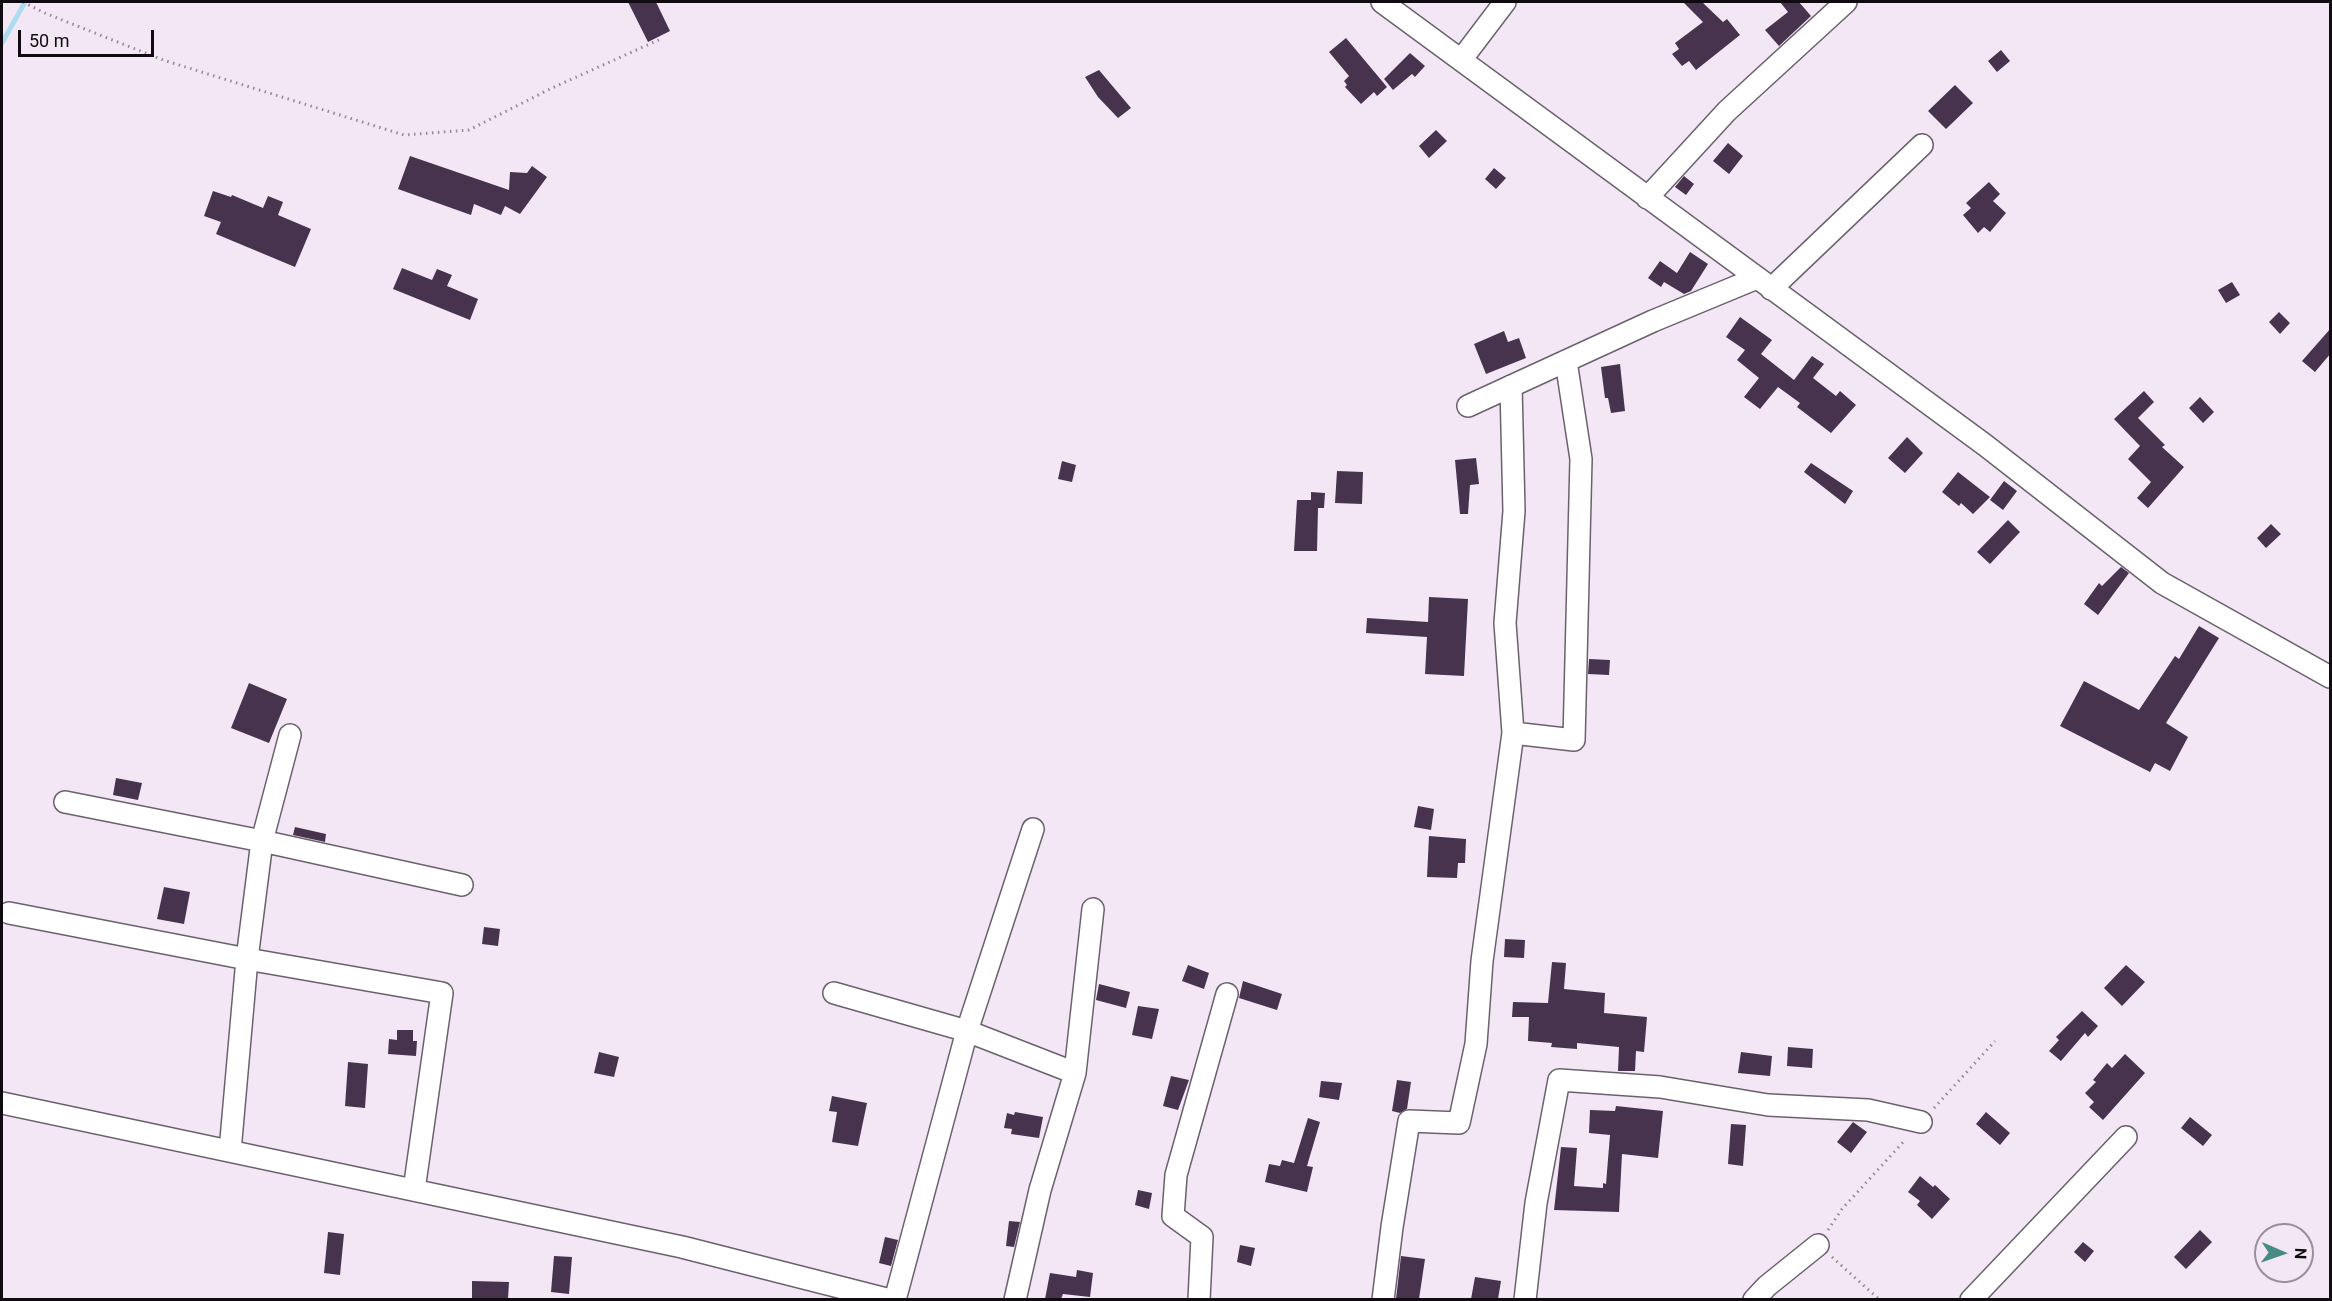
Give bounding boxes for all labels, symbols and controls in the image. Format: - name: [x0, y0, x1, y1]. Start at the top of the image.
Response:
- scale bar: [21, 18, 158, 56]
- text: 50 m: [29, 30, 69, 51]
- north arrow: [2254, 1223, 2314, 1283]
- text: N: [2291, 1248, 2310, 1260]

